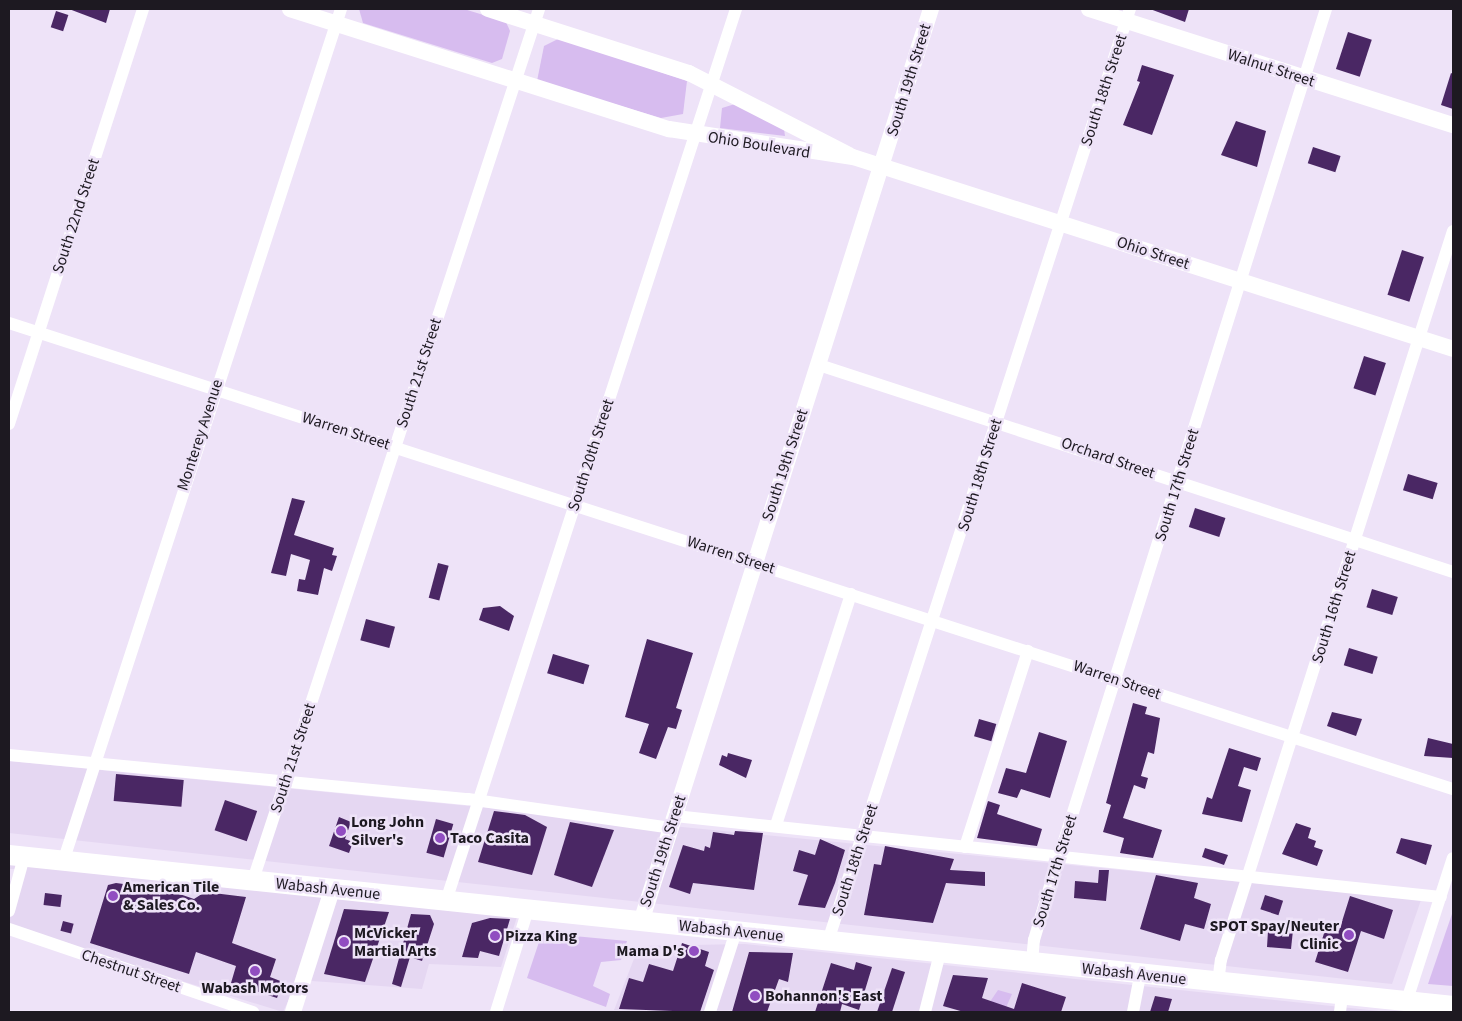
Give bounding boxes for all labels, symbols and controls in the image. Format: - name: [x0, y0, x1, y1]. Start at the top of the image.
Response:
- street label: South 19th Street: [883, 21, 935, 139]
- street label: South 18th Street: [1077, 32, 1131, 148]
- street label: Walnut Street: [1225, 45, 1317, 91]
- street label: Ohio Boulevard: [706, 127, 812, 163]
- street label: South 22nd Street: [48, 156, 104, 276]
- street label: Ohio Street: [1114, 232, 1192, 274]
- street label: South 21st Street: [392, 316, 446, 430]
- street label: Monterey Avenue: [173, 377, 227, 493]
- street label: South 20th Street: [564, 397, 618, 513]
- street label: South 19th Street: [758, 407, 812, 523]
- street label: Warren Street: [300, 408, 392, 454]
- street label: South 18th Street: [954, 416, 1006, 534]
- street label: South 17th Street: [1151, 426, 1203, 544]
- street label: Orchard Street: [1059, 433, 1157, 483]
- street label: Warren Street: [685, 532, 777, 578]
- street label: South 16th Street: [1308, 548, 1360, 666]
- street label: Warren Street: [1071, 656, 1163, 704]
- street label: South 21st Street: [266, 701, 320, 815]
- street label: South 19th Street: [636, 793, 690, 909]
- street label: South 18th Street: [828, 802, 882, 918]
- place label: Long John Silver's: [351, 812, 424, 850]
- street label: South 17th Street: [1029, 812, 1081, 930]
- marker: Long John Silver's: [335, 825, 347, 837]
- place label: Taco Casita: [450, 828, 529, 848]
- marker: Taco Casita: [434, 832, 446, 844]
- street label: Wabash Avenue: [275, 874, 381, 904]
- place label: American Tile & Sales Co.: [123, 877, 219, 915]
- marker: American Tile & Sales Co.: [107, 890, 119, 902]
- street label: Wabash Avenue: [678, 916, 784, 946]
- place label: SPOT Spay/Neuter Clinic: [1209, 916, 1339, 954]
- place label: McVicker Martial Arts: [354, 923, 436, 961]
- place label: Pizza King: [505, 926, 577, 946]
- marker: SPOT Spay/Neuter Clinic: [1343, 929, 1355, 941]
- marker: Pizza King: [489, 930, 501, 942]
- marker: McVicker Martial Arts: [338, 936, 350, 948]
- place label: Mama D's: [616, 941, 684, 961]
- street label: Chestnut Street: [79, 945, 183, 997]
- marker: Mama D's: [688, 945, 700, 957]
- street label: Wabash Avenue: [1081, 959, 1187, 989]
- marker: Wabash Motors: [249, 965, 261, 977]
- place label: Wabash Motors: [202, 978, 308, 998]
- place label: Bohannon's East: [765, 986, 882, 1006]
- marker: Bohannon's East: [749, 990, 761, 1002]

